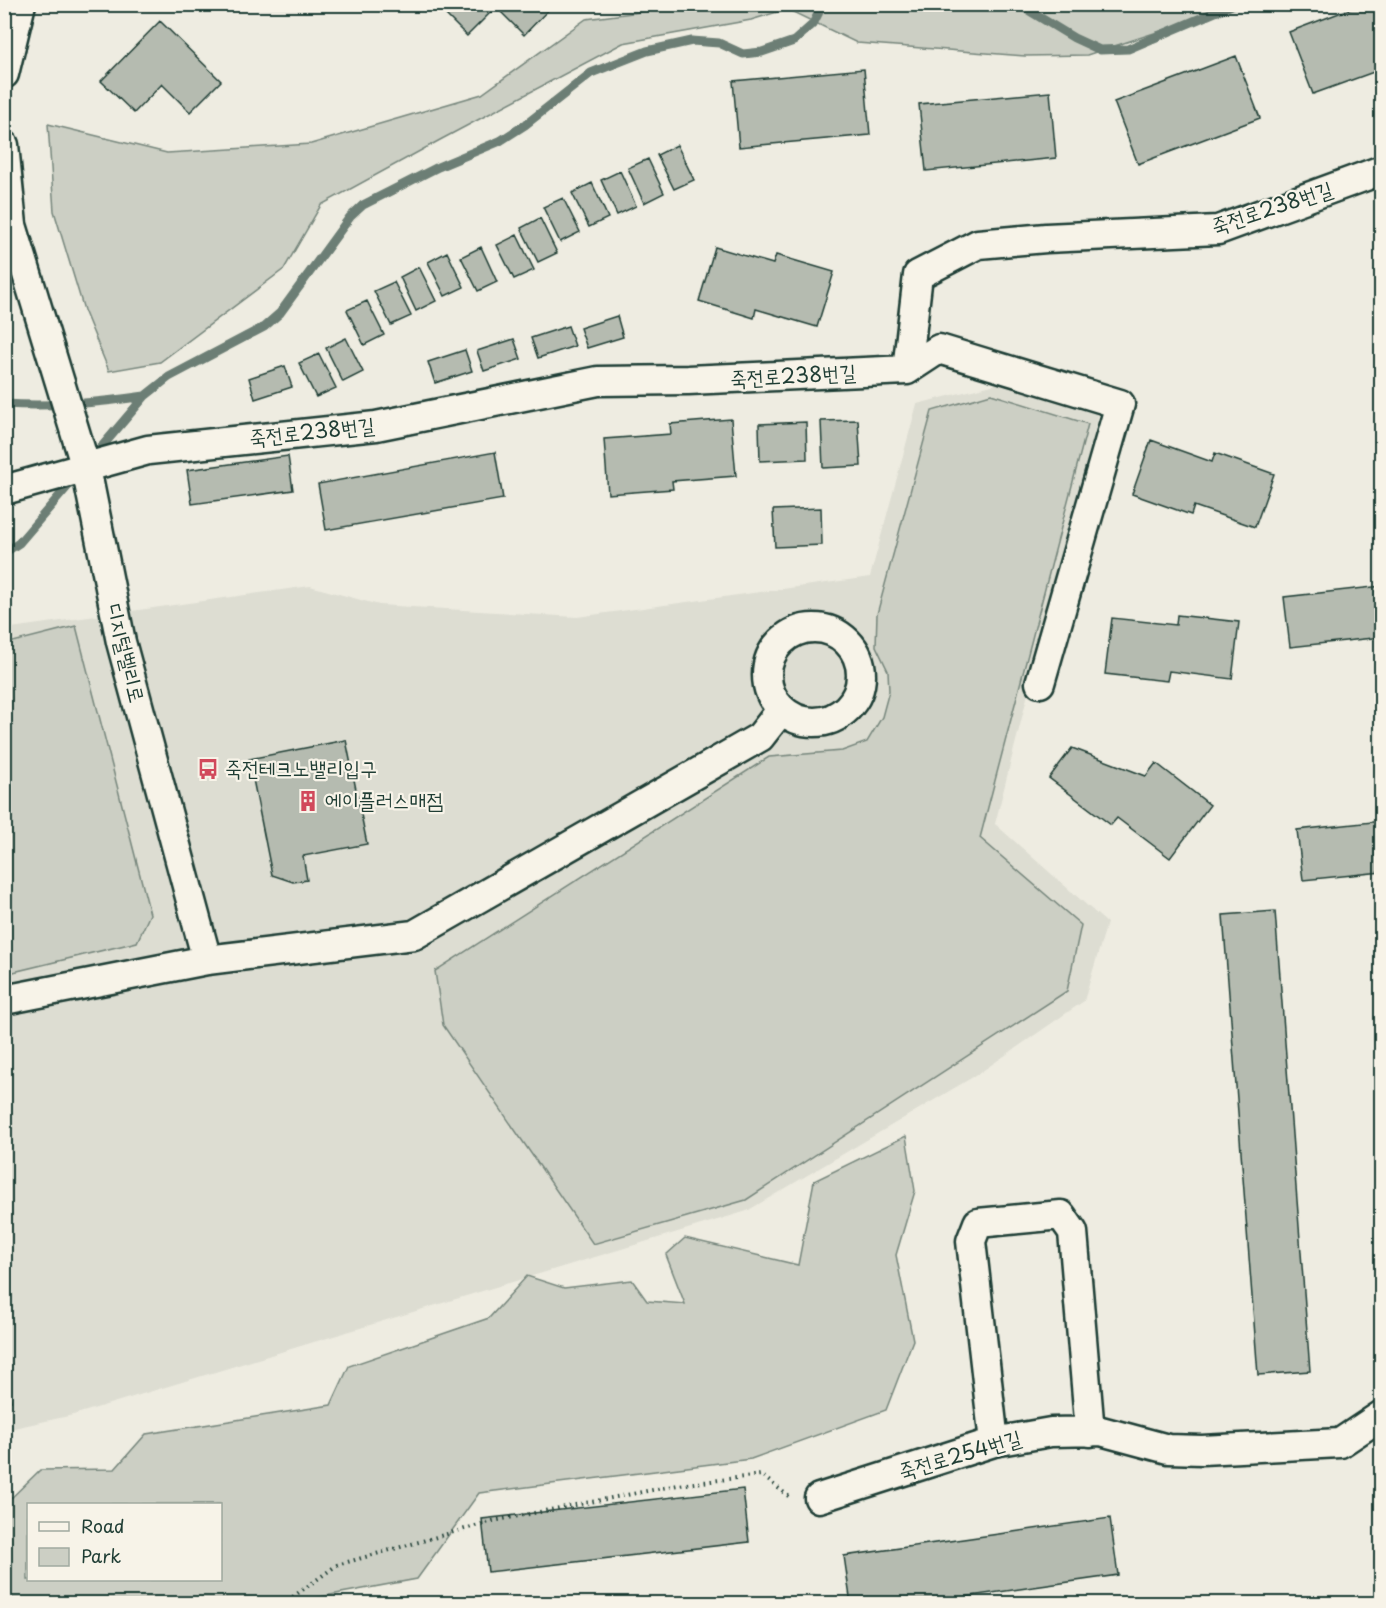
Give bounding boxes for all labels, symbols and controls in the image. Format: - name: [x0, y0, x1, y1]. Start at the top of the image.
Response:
- street label: 죽전로238번길: [1206, 171, 1336, 241]
- street label: 죽전로238번길: [729, 355, 857, 393]
- street label: 죽전로238번길: [247, 408, 376, 453]
- street label: 디지털벨리로: [99, 599, 155, 706]
- place label: 죽전테크노밸리입구: [225, 751, 377, 783]
- bus stop icon: 죽전테크노밸리입구: [196, 757, 220, 781]
- place label: 에이플러스매점: [325, 783, 443, 815]
- building icon: 에이플러스매점: [296, 789, 320, 813]
- street label: 죽전로254번길: [894, 1420, 1025, 1486]
- legend: [27, 1503, 222, 1581]
- text: Road: [81, 1512, 125, 1539]
- text: Park: [81, 1542, 121, 1569]

